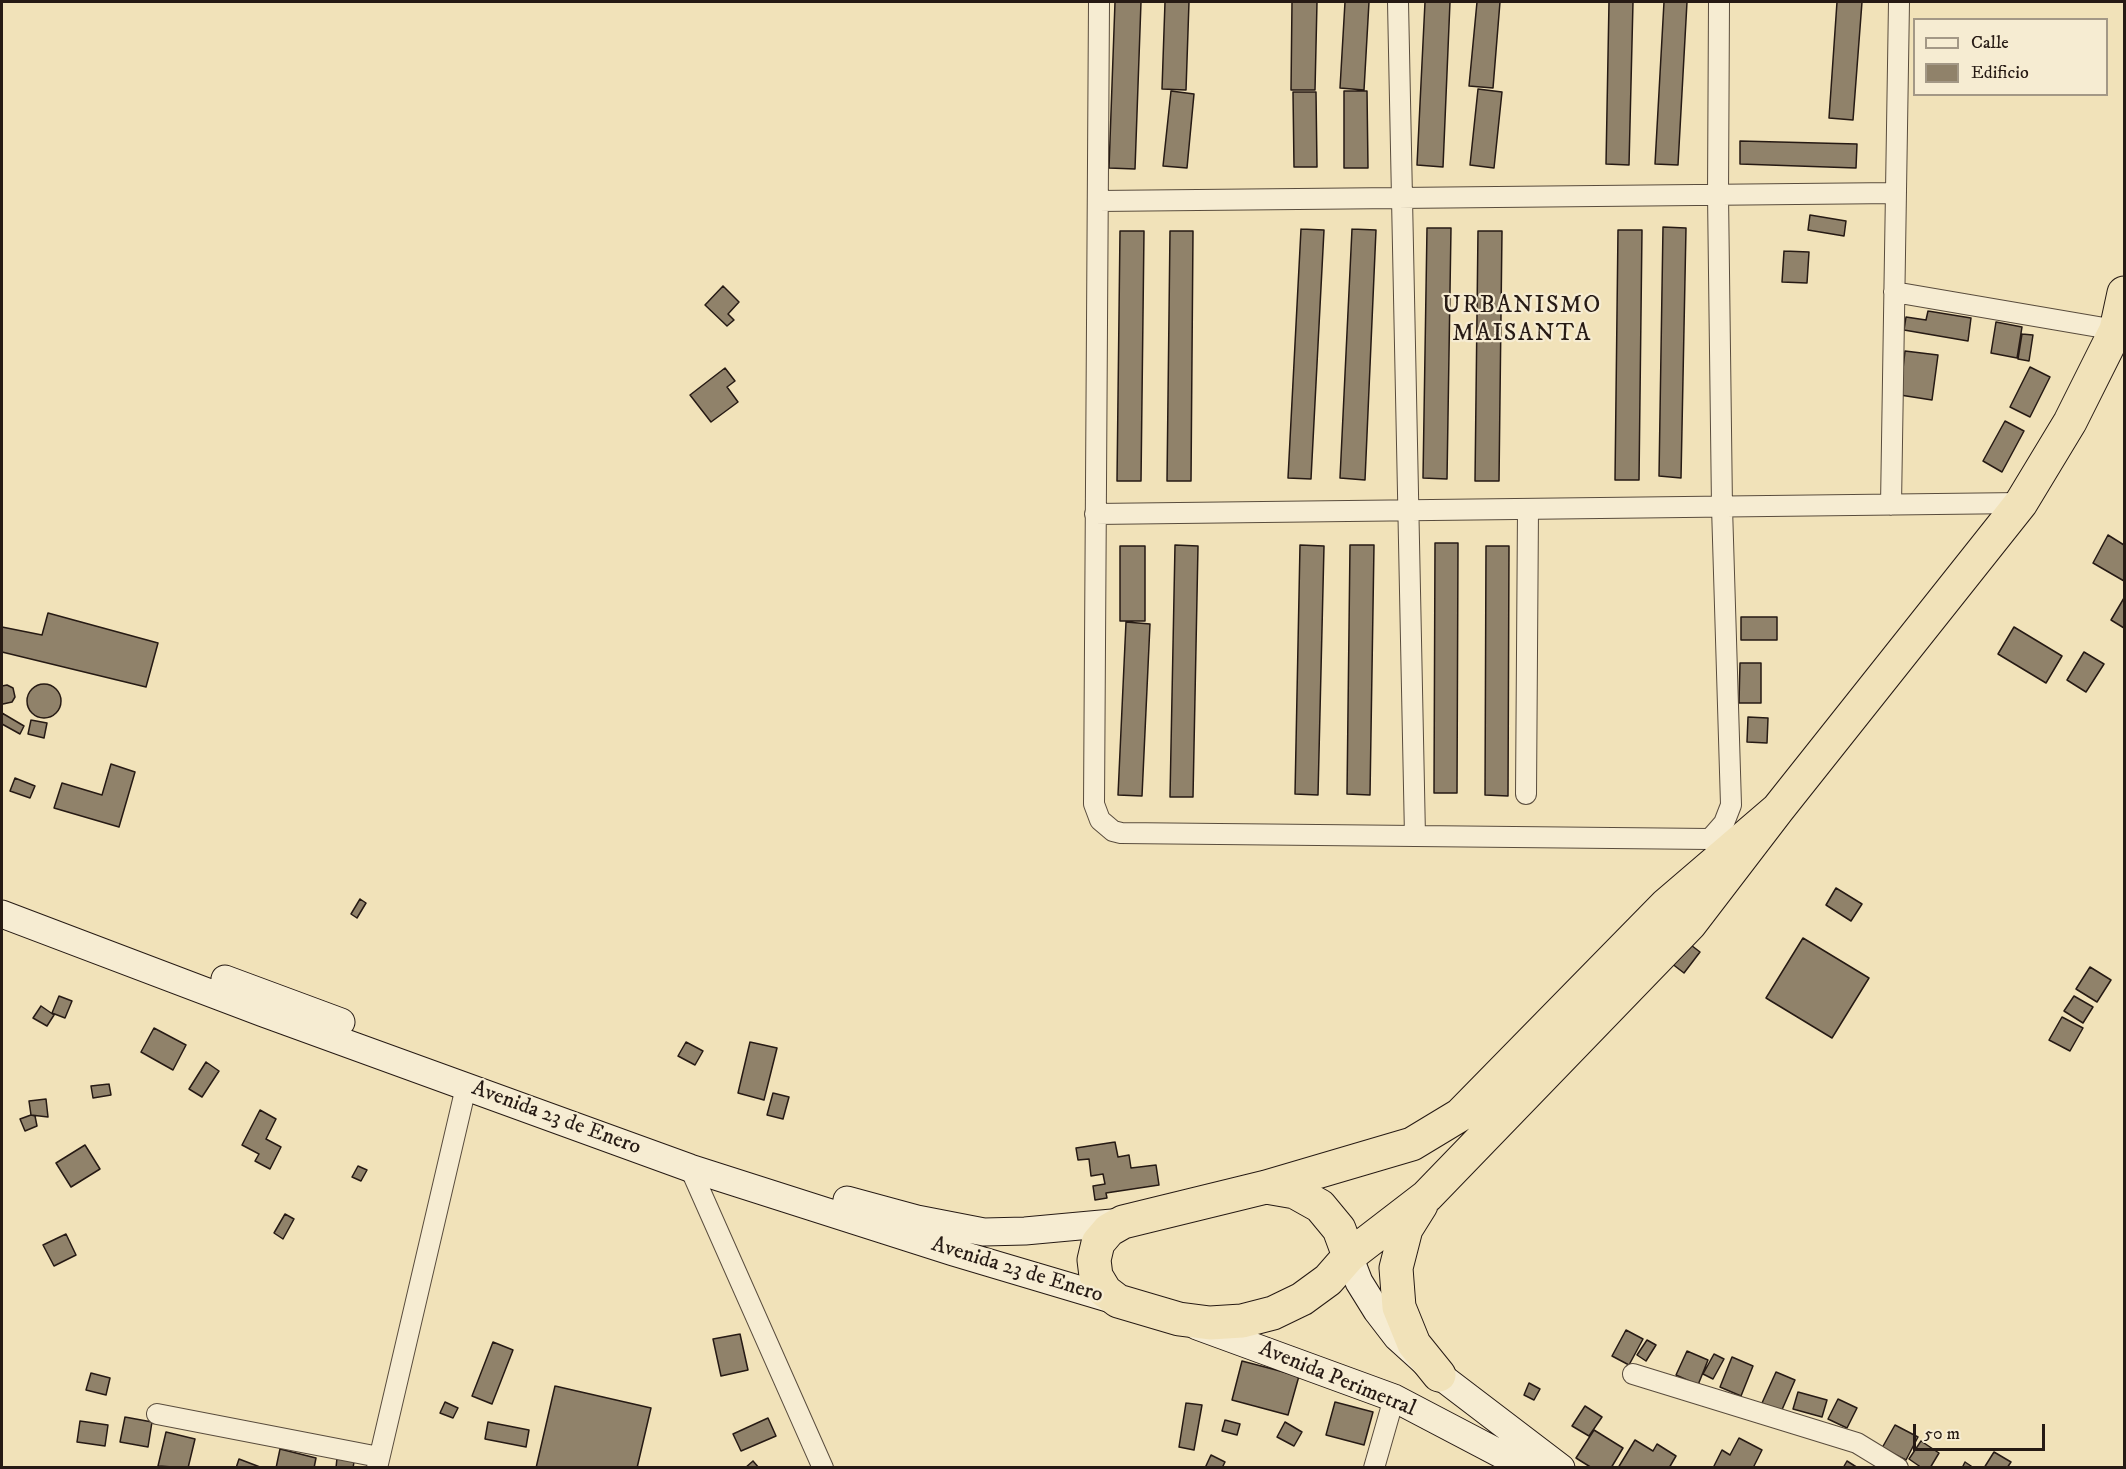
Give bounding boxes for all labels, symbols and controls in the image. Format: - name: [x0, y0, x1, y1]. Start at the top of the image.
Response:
- legend: [1913, 18, 2108, 96]
- text: Calle: [1971, 32, 2009, 54]
- text: Edificio: [1971, 62, 2029, 84]
- district label: URBANISMO MAISANTA: [1442, 293, 1602, 349]
- street label: Avenida 23 de Enero: [468, 1076, 644, 1162]
- street label: Avenida 23 de Enero: [928, 1232, 1106, 1310]
- street label: Avenida Perimetral: [1255, 1337, 1419, 1423]
- scale bar: [1916, 1412, 2048, 1450]
- text: 50 m: [1924, 1423, 1960, 1445]

